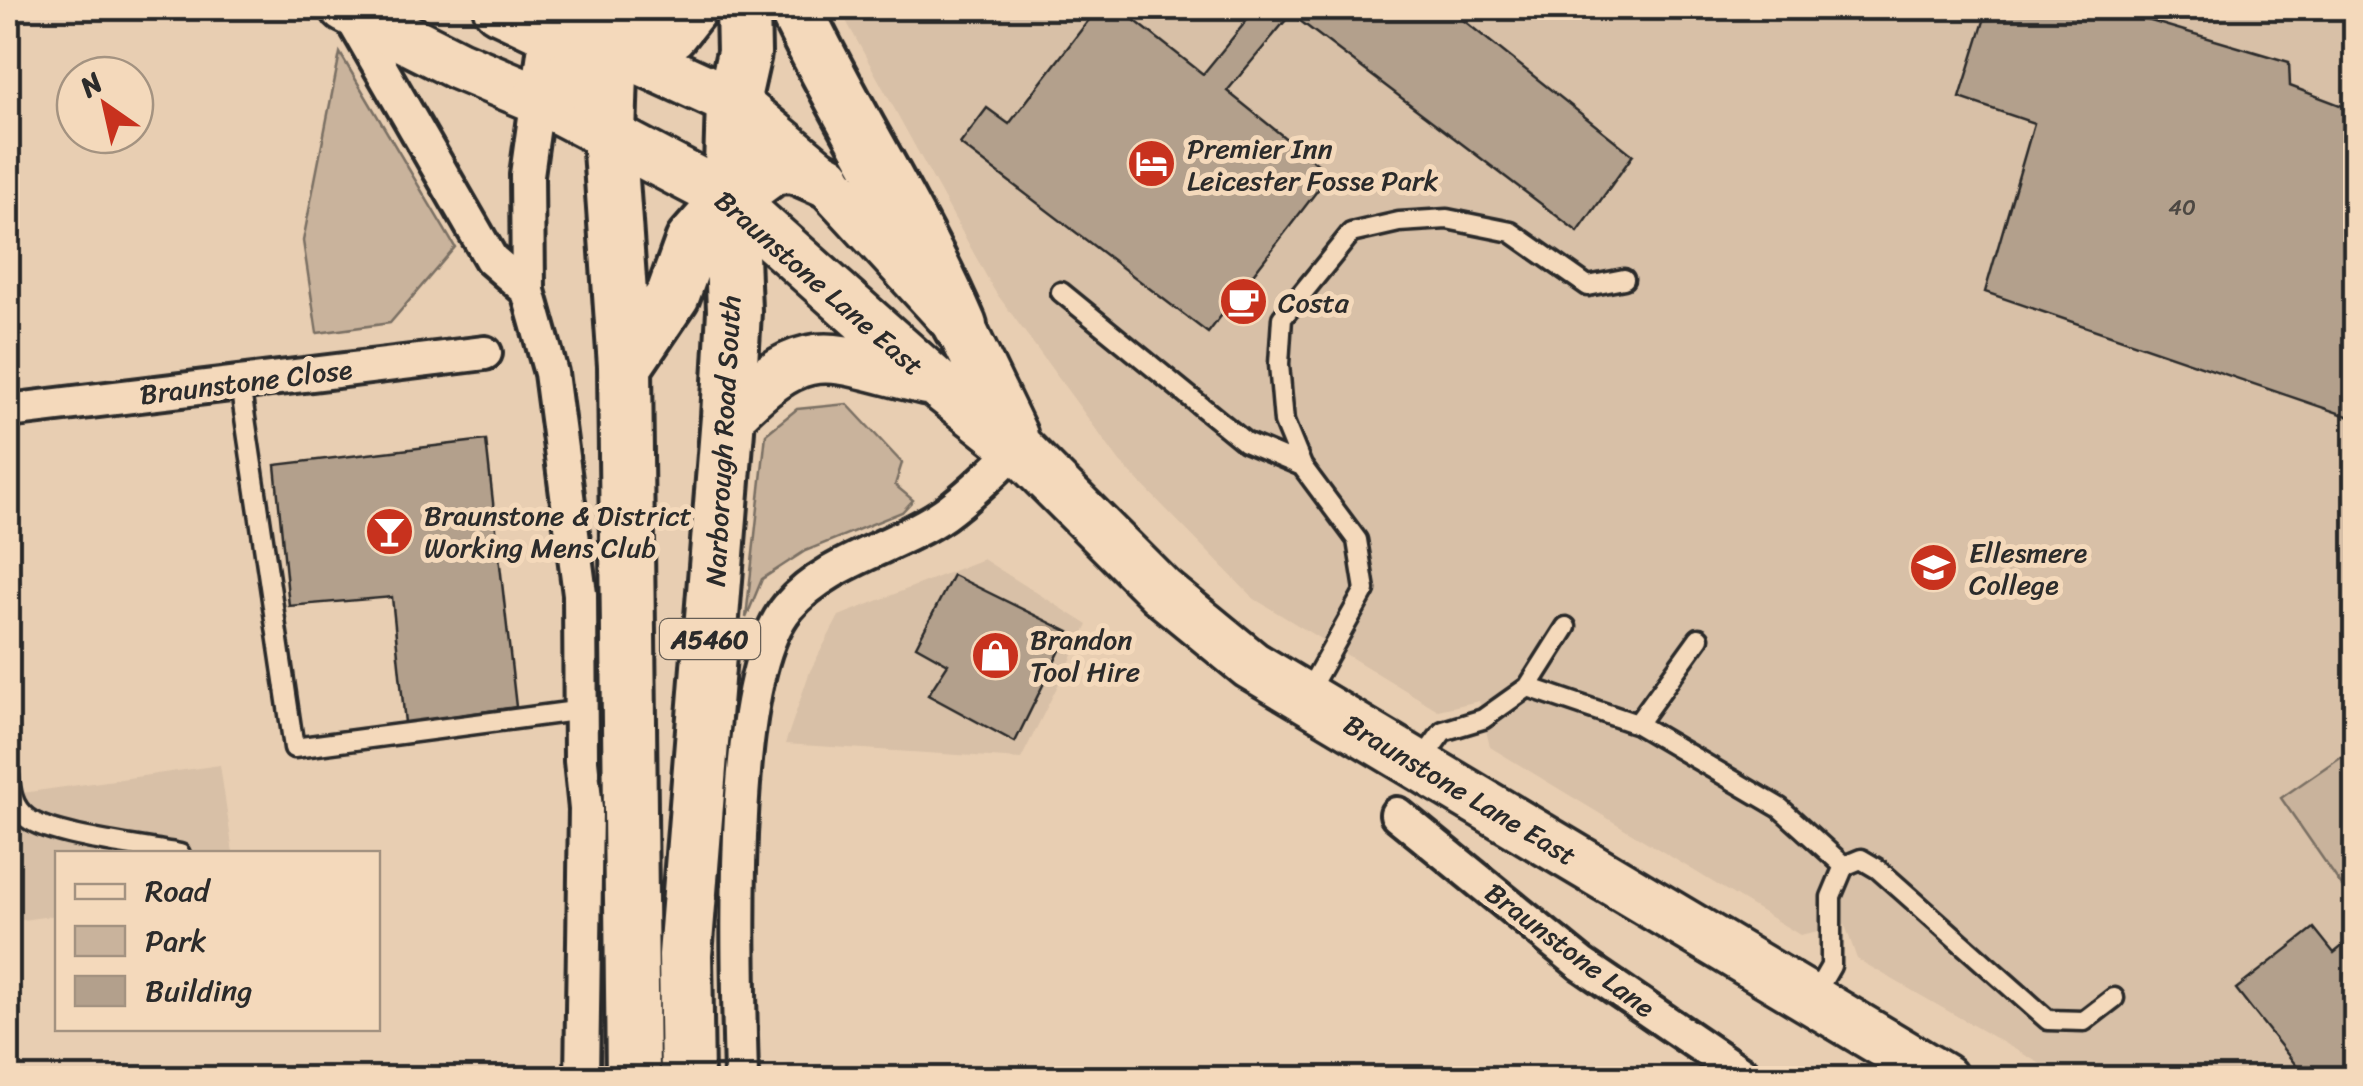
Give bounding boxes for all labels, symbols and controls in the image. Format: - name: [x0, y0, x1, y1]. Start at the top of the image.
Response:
- north arrow: [55, 55, 155, 155]
- text: N: [69, 59, 114, 111]
- place label: Premier Inn Leicester Fosse Park: [1187, 124, 1438, 205]
- hotel icon: Premier Inn Leicester Fosse Park: [1126, 138, 1178, 190]
- street label: Braunstone Lane East: [703, 177, 935, 389]
- house number: 40: [2168, 188, 2196, 227]
- cafe icon: Costa: [1217, 276, 1269, 328]
- place label: Costa: [1278, 278, 1350, 327]
- street label: Narborough Road South: [691, 294, 755, 588]
- street label: Braunstone Close: [137, 345, 355, 419]
- place label: Braunstone & District Working Mens Club: [424, 491, 692, 572]
- bar icon: Braunstone & District Working Mens Club: [363, 505, 415, 557]
- place label: Ellesmere College: [1969, 528, 2087, 609]
- school or university icon: Ellesmere College: [1908, 542, 1960, 594]
- place label: Brandon Tool Hire: [1030, 615, 1140, 696]
- road number: A5460: [660, 619, 760, 659]
- shop icon: Brandon Tool Hire: [969, 629, 1021, 681]
- street label: Braunstone Lane East: [1334, 701, 1586, 879]
- legend: [55, 851, 380, 1031]
- text: Road: [145, 864, 212, 918]
- street label: Braunstone Lane: [1474, 869, 1666, 1031]
- text: Park: [145, 914, 207, 968]
- text: Building: [145, 964, 252, 1018]

